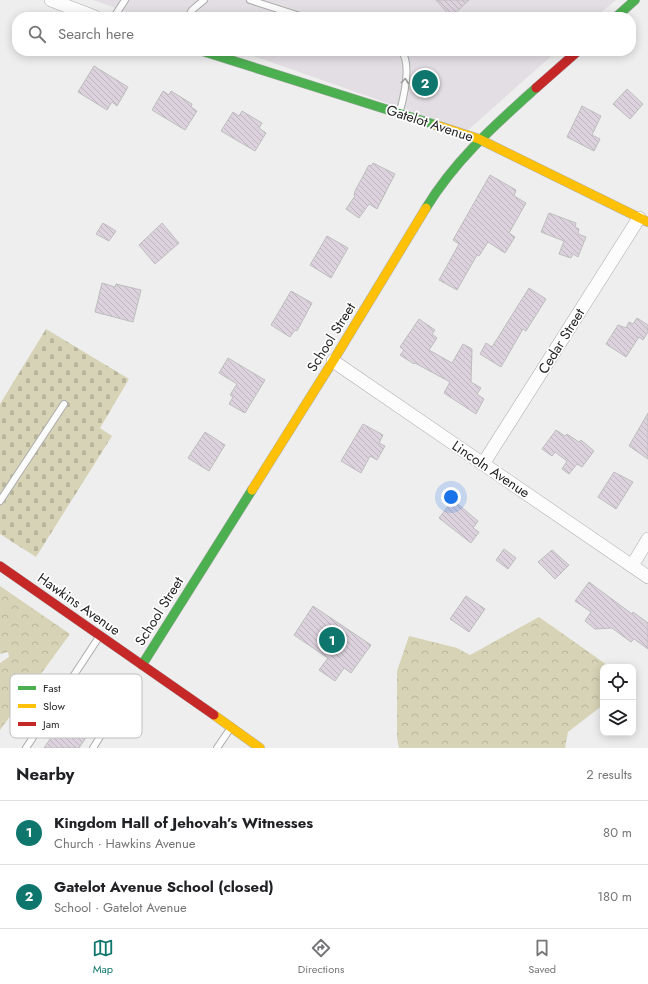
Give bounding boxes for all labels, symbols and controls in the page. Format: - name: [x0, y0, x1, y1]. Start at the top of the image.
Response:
- search box: [12, 12, 636, 56]
- icon: search: [26, 23, 48, 45]
- text: Search here: [58, 23, 134, 45]
- pin: 2: [412, 68, 438, 98]
- one-way arrow: [401, 78, 410, 84]
- street label: Gatelot Avenue: [384, 100, 476, 146]
- street label: School Street: [302, 298, 360, 375]
- street label: Cedar Street: [533, 304, 589, 378]
- street label: Lincoln Avenue: [448, 436, 534, 502]
- your location: [441, 487, 461, 507]
- street label: Hawkins Avenue: [34, 568, 124, 640]
- street label: School Street: [130, 572, 188, 649]
- pin: 1: [319, 625, 345, 655]
- map controls: [600, 664, 636, 736]
- button: locate: [600, 664, 636, 700]
- legend: [10, 674, 142, 738]
- text: Fast: [43, 680, 61, 696]
- text: Slow: [43, 698, 65, 714]
- button: layers: [600, 700, 636, 736]
- text: Jam: [41, 716, 60, 732]
- text: Nearby: [16, 762, 74, 786]
- text: 2 results: [586, 765, 632, 784]
- text: Kingdom Hall of Jehovah’s Witnesses: [54, 812, 313, 834]
- text: 1: [26, 823, 32, 842]
- text: 80 m: [603, 823, 632, 842]
- text: Church · Hawkins Avenue: [54, 834, 195, 853]
- text: Gatelot Avenue School (closed): [54, 876, 274, 898]
- text: 2: [25, 887, 33, 906]
- text: 180 m: [597, 887, 632, 906]
- text: School · Gatelot Avenue: [54, 898, 187, 917]
- tab: Map: [92, 937, 114, 977]
- tab: Directions: [298, 937, 344, 977]
- tab: Saved: [528, 937, 556, 977]

